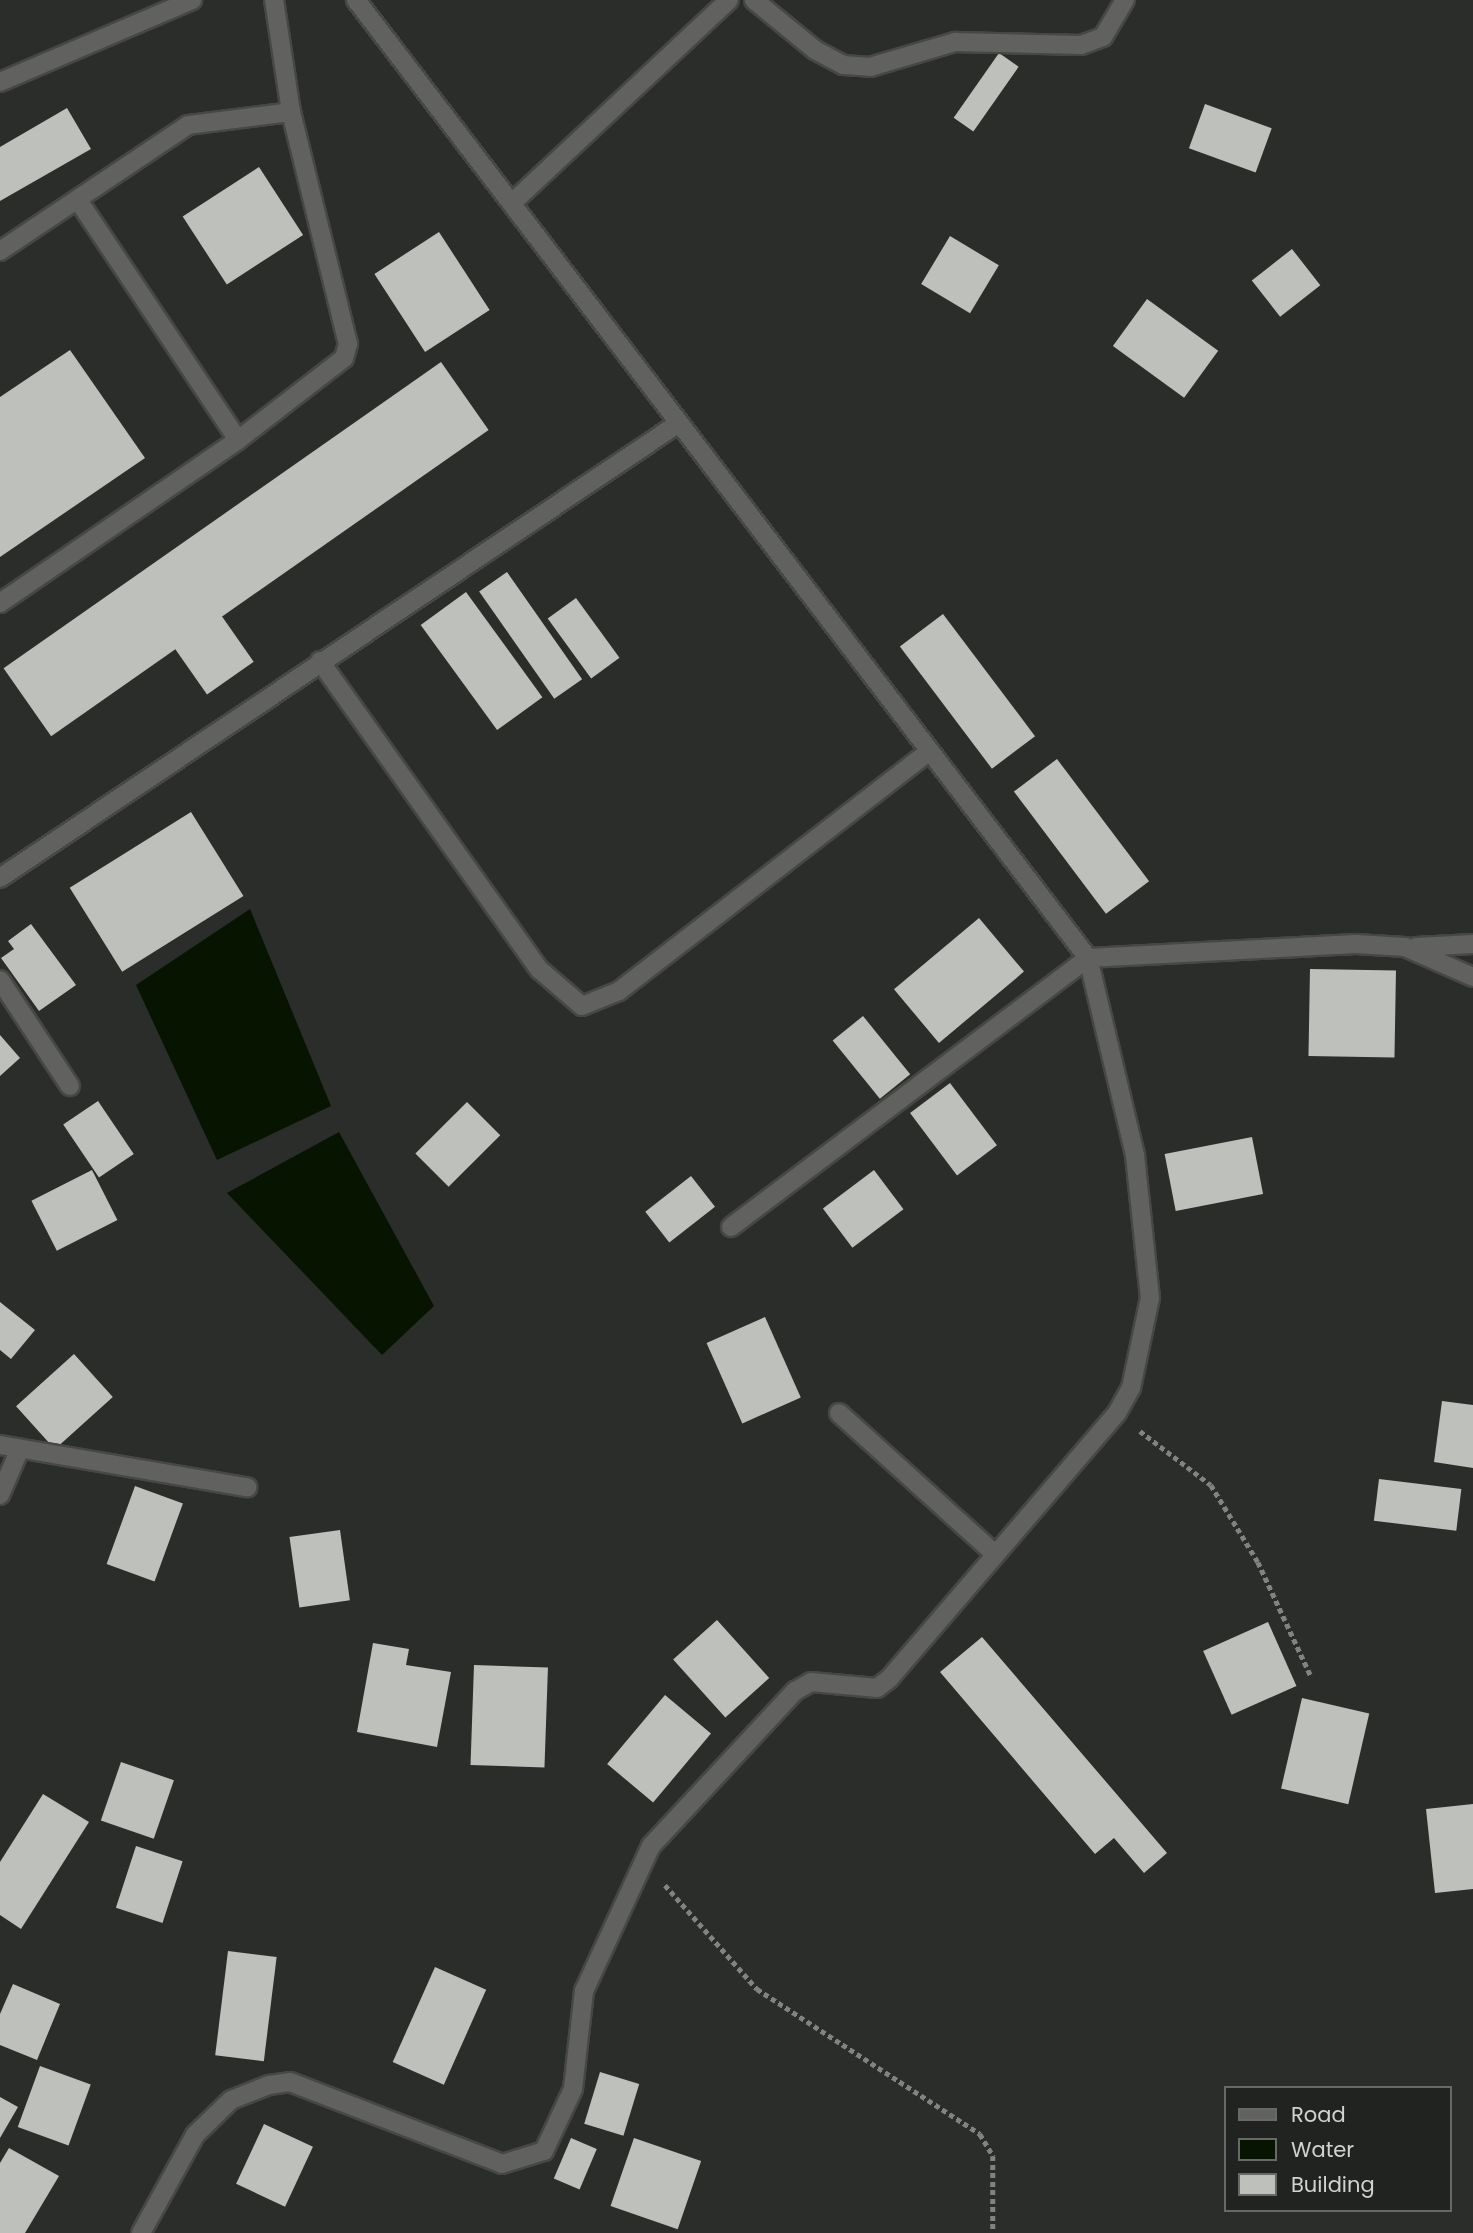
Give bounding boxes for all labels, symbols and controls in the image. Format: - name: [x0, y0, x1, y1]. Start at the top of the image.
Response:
- legend: [1224, 2086, 1452, 2212]
- text: Road: [1291, 2100, 1346, 2129]
- text: Water: [1291, 2135, 1354, 2164]
- text: Building: [1291, 2170, 1375, 2199]

